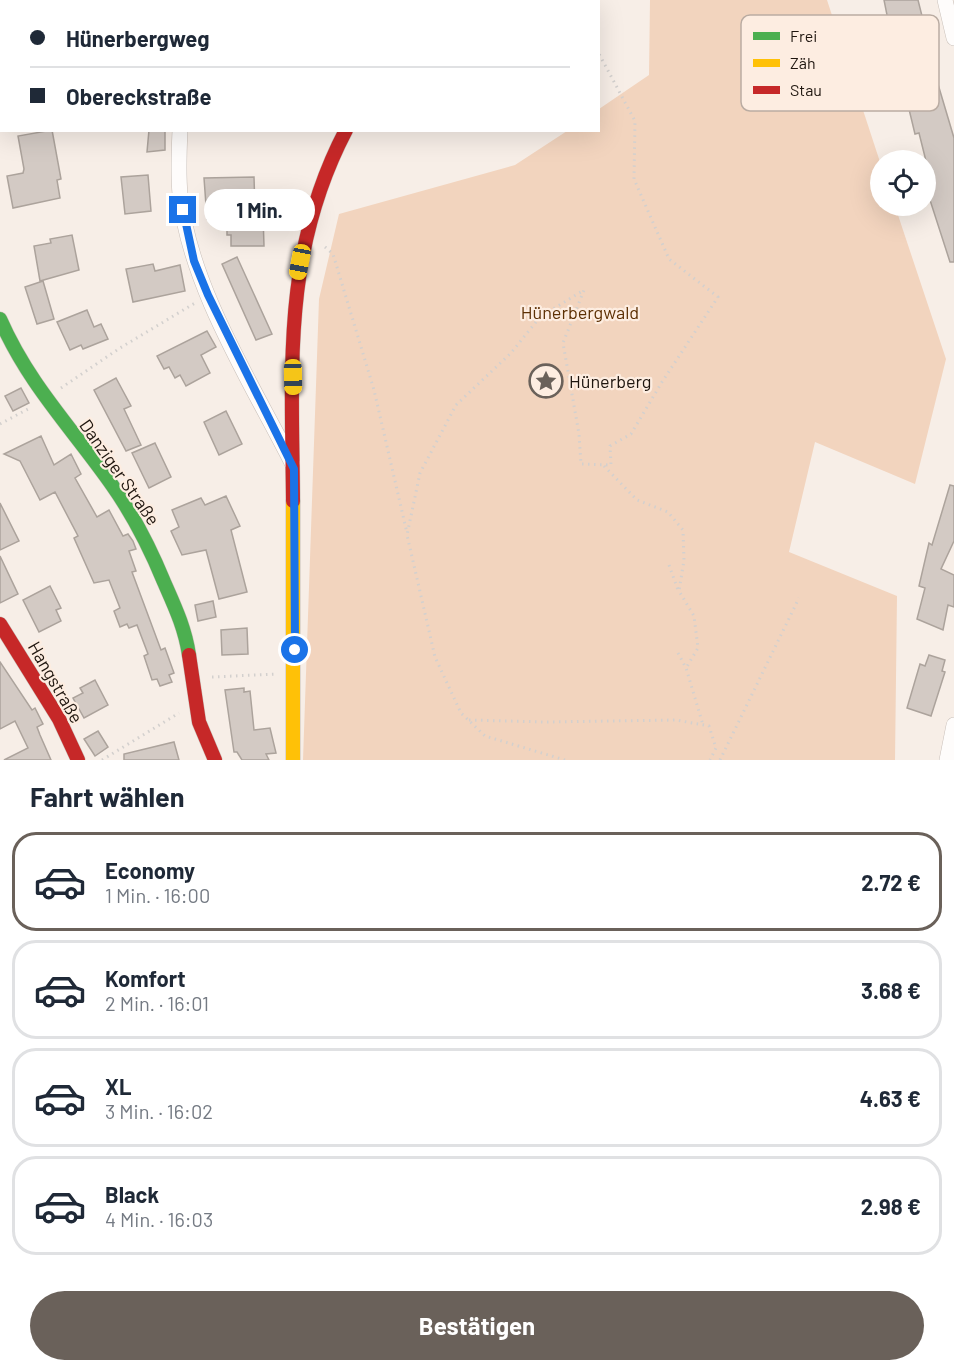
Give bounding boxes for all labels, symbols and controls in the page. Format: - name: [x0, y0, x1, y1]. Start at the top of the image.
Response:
- legend: [741, 15, 939, 111]
- text: Hünerbergweg: [66, 25, 210, 51]
- text: Frei: [790, 26, 817, 45]
- text: Zäh: [790, 53, 816, 72]
- text: Stau: [790, 80, 822, 99]
- text: Obereckstraße: [66, 83, 211, 109]
- map controls: [870, 150, 936, 216]
- button: locate: [870, 150, 936, 216]
- callout: 1 Min.: [204, 189, 315, 231]
- route end: [169, 196, 196, 223]
- text: 1 Min.: [236, 198, 283, 222]
- car: [288, 243, 312, 281]
- park label: Hünerbergwald: [521, 301, 639, 323]
- car: [284, 359, 302, 395]
- place icon: Hünerberg: [528, 363, 564, 399]
- place label: Hünerberg: [569, 370, 651, 392]
- street label: Danziger Straße: [75, 415, 165, 529]
- route start: [281, 636, 308, 663]
- street label: Hangstraße: [24, 637, 88, 727]
- text: Fahrt wählen: [30, 780, 185, 812]
- icon: car: [33, 855, 87, 909]
- text: Economy: [105, 857, 195, 883]
- text: 2.72 €: [861, 869, 921, 895]
- text: 1 Min. · 16:00: [105, 883, 210, 907]
- icon: car: [33, 963, 87, 1017]
- text: Komfort: [105, 965, 186, 991]
- text: 3.68 €: [861, 977, 921, 1003]
- text: 2 Min. · 16:01: [105, 991, 209, 1015]
- icon: car: [33, 1071, 87, 1125]
- text: XL: [105, 1073, 131, 1099]
- text: 4.63 €: [860, 1085, 921, 1111]
- text: 3 Min. · 16:02: [105, 1099, 213, 1123]
- icon: car: [33, 1179, 87, 1233]
- text: Black: [105, 1181, 159, 1207]
- text: 2.98 €: [861, 1193, 921, 1219]
- text: 4 Min. · 16:03: [105, 1207, 213, 1231]
- button: Bestätigen: [30, 1291, 924, 1360]

